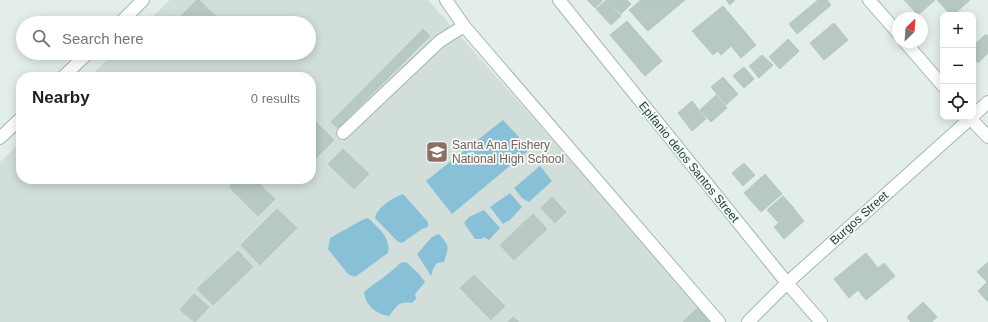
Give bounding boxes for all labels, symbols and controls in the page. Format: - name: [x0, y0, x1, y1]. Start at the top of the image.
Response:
- north arrow: [892, 12, 928, 48]
- map controls: [940, 12, 976, 120]
- button: +: [940, 12, 976, 48]
- search box: [16, 16, 316, 60]
- icon: search: [30, 27, 52, 49]
- text: Search here: [62, 30, 144, 47]
- button: −: [940, 48, 976, 84]
- button: locate: [940, 84, 976, 120]
- text: Nearby: [32, 88, 90, 107]
- text: 0 results: [251, 91, 300, 106]
- street label: Epifanio delos Santos Street: [636, 99, 743, 226]
- place label: Santa Ana Fishery National High School: [452, 138, 564, 166]
- school or university icon: Santa Ana Fishery National High School: [424, 139, 450, 165]
- street label: Burgos Street: [827, 188, 891, 248]

